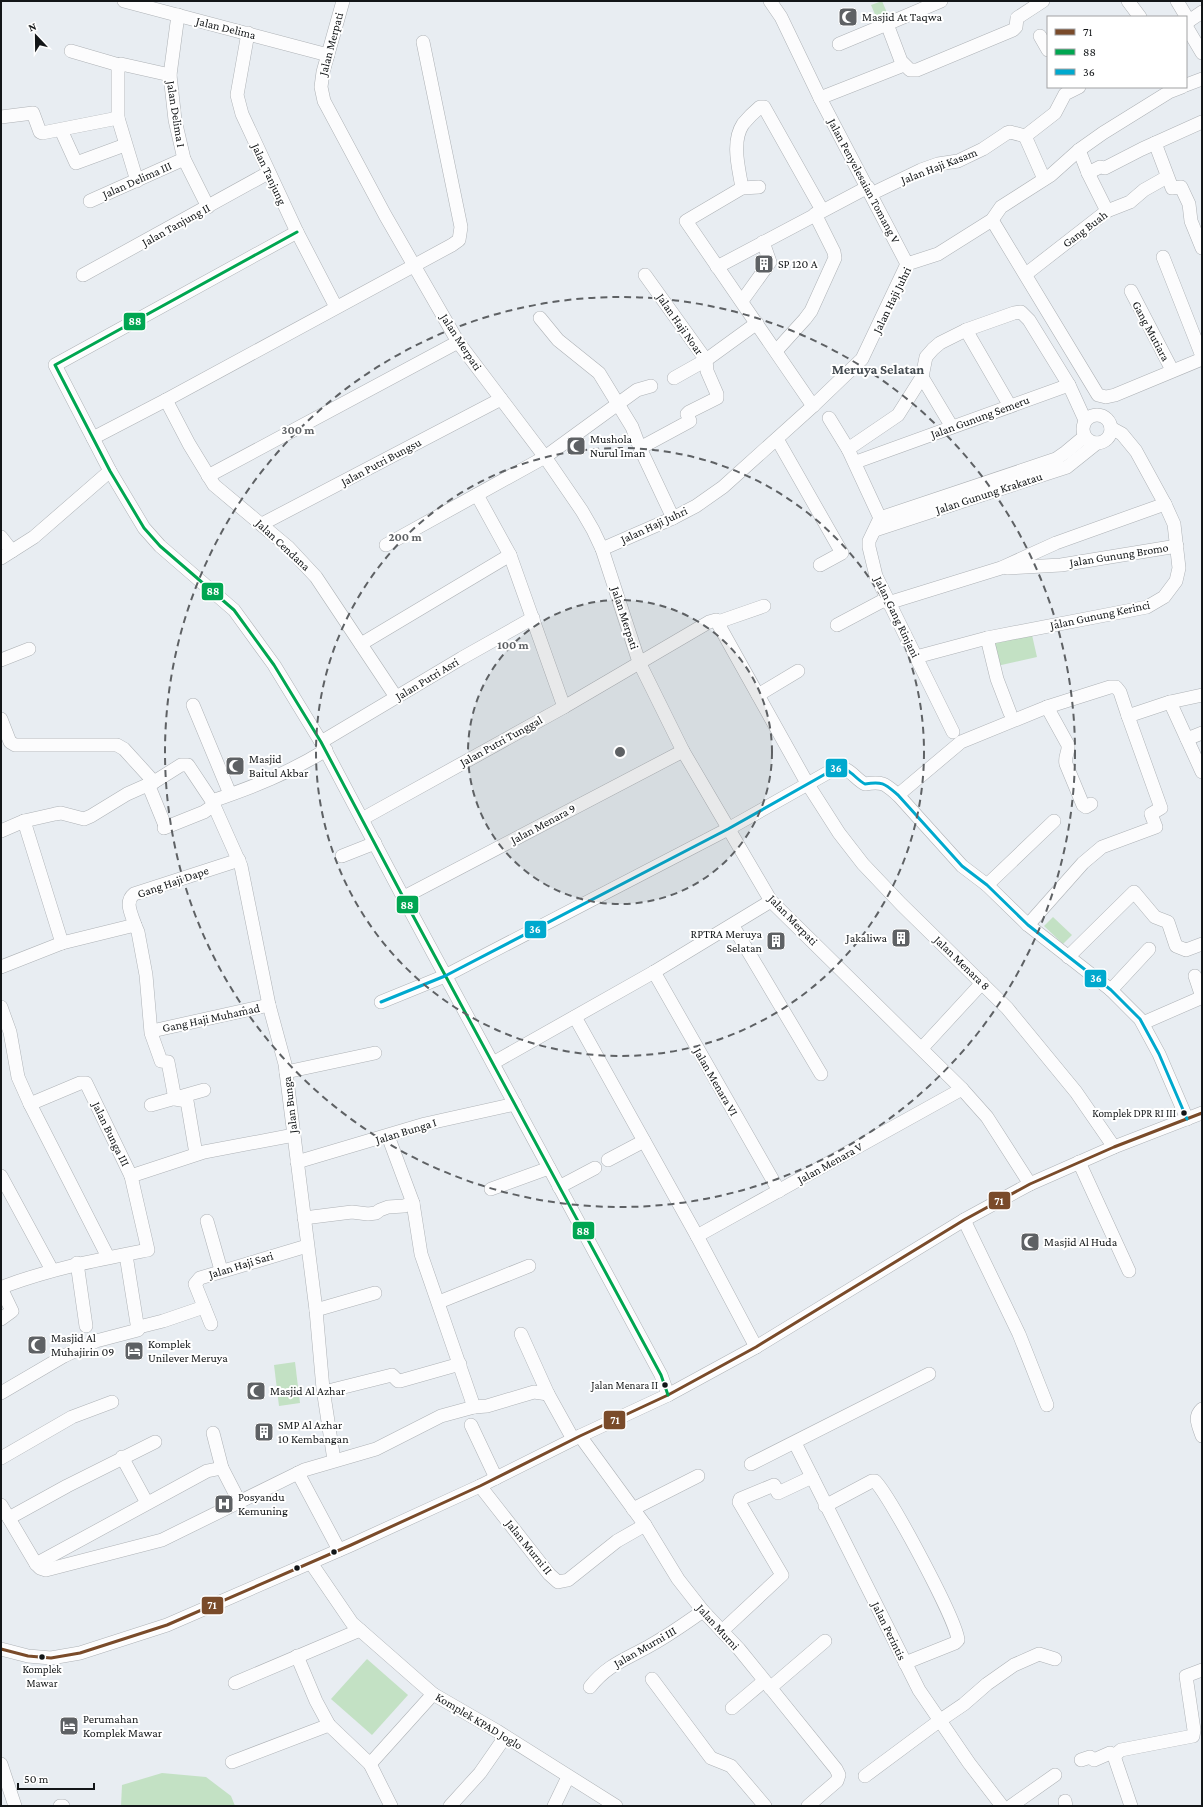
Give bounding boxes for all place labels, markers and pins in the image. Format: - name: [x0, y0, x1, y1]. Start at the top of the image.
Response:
- mosque icon: Masjid At Taqwa: [837, 6, 859, 28]
- place label: Masjid At Taqwa: [862, 10, 942, 24]
- building icon: SP 120 A: [753, 253, 775, 275]
- place label: SP 120 A: [778, 257, 818, 271]
- place label: Mushola Nurul Iman: [590, 432, 646, 460]
- mosque icon: Mushola Nurul Iman: [565, 435, 587, 457]
- centre of rings: [613, 745, 627, 759]
- place label: Masjid Baitul Akbar: [249, 752, 309, 780]
- mosque icon: Masjid Baitul Akbar: [224, 755, 246, 777]
- place label: RPTRA Meruya Selatan: [691, 927, 763, 955]
- building icon: Jakaliwa: [890, 927, 912, 949]
- building icon: RPTRA Meruya Selatan: [765, 930, 787, 952]
- place label: Jakaliwa: [845, 931, 887, 945]
- place label: Komplek DPR RI III: [1092, 1107, 1176, 1120]
- marker: Komplek DPR RI III: [1179, 1108, 1189, 1118]
- mosque icon: Masjid Al Huda: [1019, 1231, 1041, 1253]
- place label: Masjid Al Huda: [1044, 1235, 1118, 1249]
- place label: Masjid Al Muhajirin 09: [51, 1331, 114, 1359]
- mosque icon: Masjid Al Muhajirin 09: [26, 1334, 48, 1356]
- place label: Komplek Unilever Meruya: [148, 1337, 228, 1365]
- hotel icon: Komplek Unilever Meruya: [123, 1340, 145, 1362]
- place label: Jalan Menara II: [590, 1379, 658, 1392]
- mosque icon: Masjid Al Azhar: [245, 1380, 267, 1402]
- marker: Jalan Menara II: [660, 1380, 670, 1390]
- place label: Masjid Al Azhar: [270, 1384, 346, 1398]
- place label: SMP Al Azhar 10 Kembangan: [278, 1418, 349, 1446]
- building icon: SMP Al Azhar 10 Kembangan: [253, 1421, 275, 1443]
- place label: Posyandu Kemuning: [238, 1490, 288, 1518]
- hospital icon: Posyandu Kemuning: [213, 1493, 235, 1515]
- unlabelled marker: [329, 1547, 339, 1557]
- unlabelled marker: [292, 1563, 302, 1573]
- marker: Komplek Mawar: [37, 1652, 47, 1662]
- place label: Komplek Mawar: [22, 1663, 62, 1689]
- place label: Perumahan Komplek Mawar: [83, 1712, 163, 1740]
- hotel icon: Perumahan Komplek Mawar: [58, 1715, 80, 1737]

